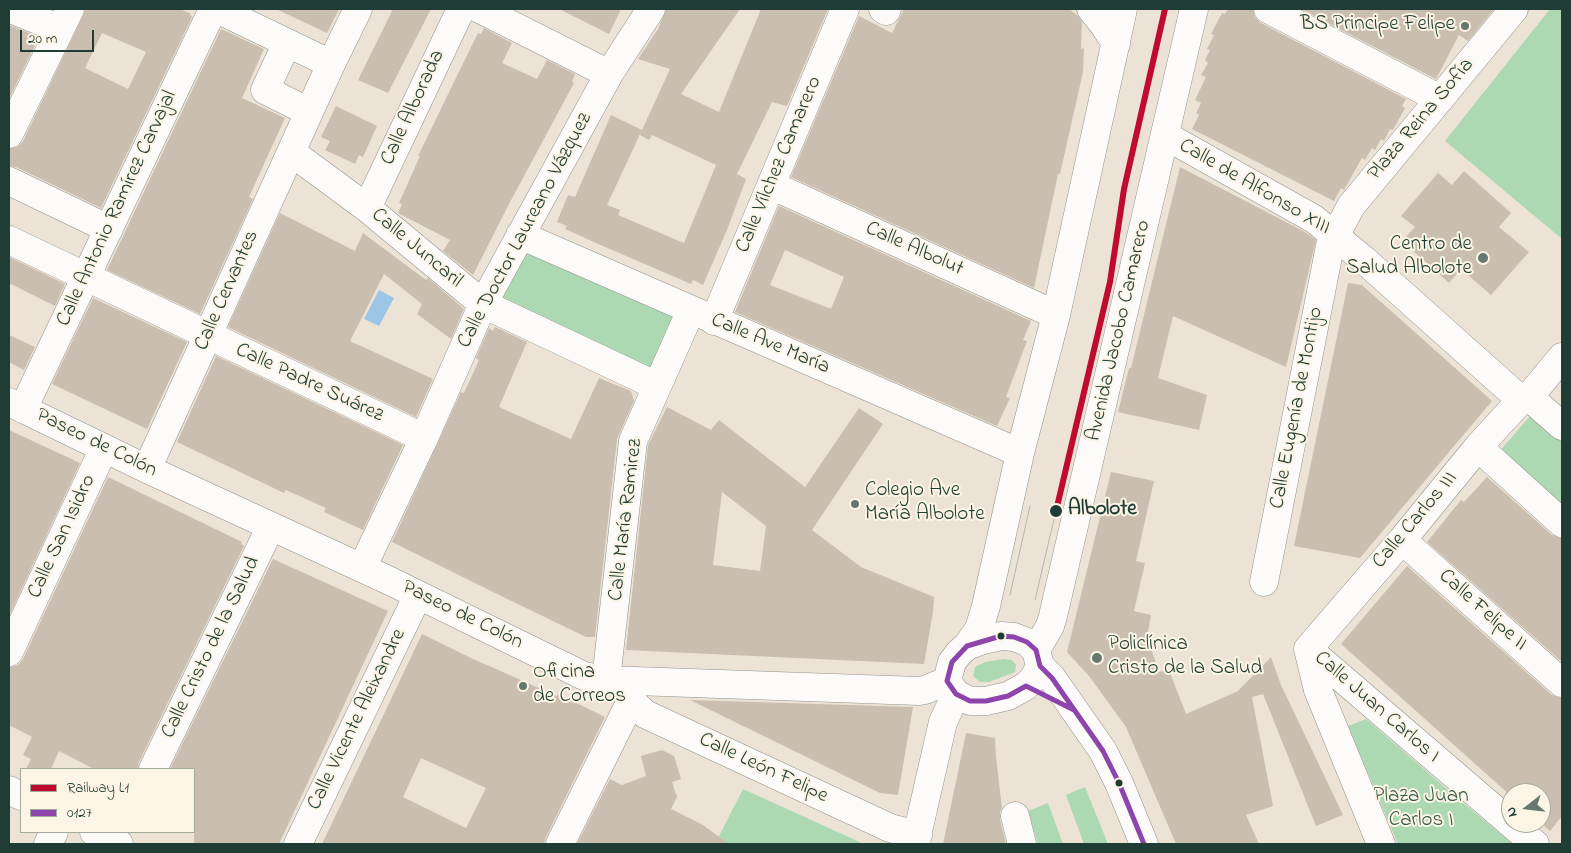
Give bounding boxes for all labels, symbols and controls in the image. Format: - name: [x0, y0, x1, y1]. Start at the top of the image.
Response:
- place label: BS Principe Felipe: [1300, 13, 1455, 39]
- scale bar: [22, 20, 96, 52]
- marker: BS Principe Felipe: [1459, 20, 1471, 32]
- text: 20 m: [28, 28, 57, 50]
- street label: Calle Alborada: [376, 46, 452, 170]
- street label: Plaza Reina Sofía: [1363, 54, 1481, 186]
- street label: Calle Vílchez Camarero: [731, 73, 829, 257]
- street label: Calle Antonio Ramírez Carvajal: [52, 87, 184, 331]
- street label: Calle Doctor Laureano Vázquez: [453, 109, 599, 353]
- street label: Calle de Alfonso XIII: [1174, 134, 1334, 242]
- street label: Calle Juncaril: [365, 203, 467, 295]
- street label: Calle Albolut: [861, 217, 967, 283]
- street label: Avenida Jacobo Camarero: [1082, 218, 1158, 444]
- street label: Calle Cervantes: [190, 227, 266, 355]
- place label: Centro de Salud Albolote: [1346, 233, 1472, 283]
- marker: Centro de Salud Albolote: [1476, 251, 1490, 265]
- street label: Calle Eugenía de Montijo: [1266, 305, 1330, 511]
- street label: Calle Ave María: [707, 309, 833, 381]
- street label: Calle Padre Suárez: [231, 339, 387, 429]
- street label: Paseo de Colón: [31, 404, 161, 484]
- street label: Calle María Ramirez: [605, 437, 649, 603]
- street label: Calle Carlos III: [1368, 467, 1464, 575]
- street label: Calle San Isidro: [23, 471, 103, 603]
- place label: Colegio Ave María Albolote: [865, 479, 985, 529]
- marker: Colegio Ave María Albolote: [849, 498, 861, 510]
- place label: Albolote: [1068, 498, 1137, 524]
- marker: Albolote: [1048, 503, 1064, 519]
- street label: Calle Cristo de la Salud: [157, 553, 267, 743]
- street label: Calle Felipe II: [1432, 565, 1532, 657]
- street label: Paseo de Colón: [397, 576, 527, 656]
- street label: Calle Vicente Aleixandre: [303, 625, 413, 815]
- unlabelled marker: [996, 631, 1006, 641]
- place label: Policlínica Cristo de la Salud: [1108, 633, 1262, 683]
- street label: Calle Juan Carlos I: [1308, 647, 1444, 769]
- marker: Policlínica Cristo de la Salud: [1090, 651, 1104, 665]
- place label: Oficina de Correos: [533, 661, 626, 711]
- marker: Oficina de Correos: [517, 680, 529, 692]
- street label: Calle León Felipe: [694, 728, 832, 810]
- legend: [20, 768, 195, 833]
- text: Railway L1: [67, 777, 129, 799]
- unlabelled marker: [1114, 778, 1124, 788]
- north arrow: [1501, 783, 1551, 833]
- park label: Plaza Juan Carlos I: [1373, 785, 1469, 835]
- text: 0127: [67, 802, 92, 824]
- text: N: [1501, 805, 1523, 819]

